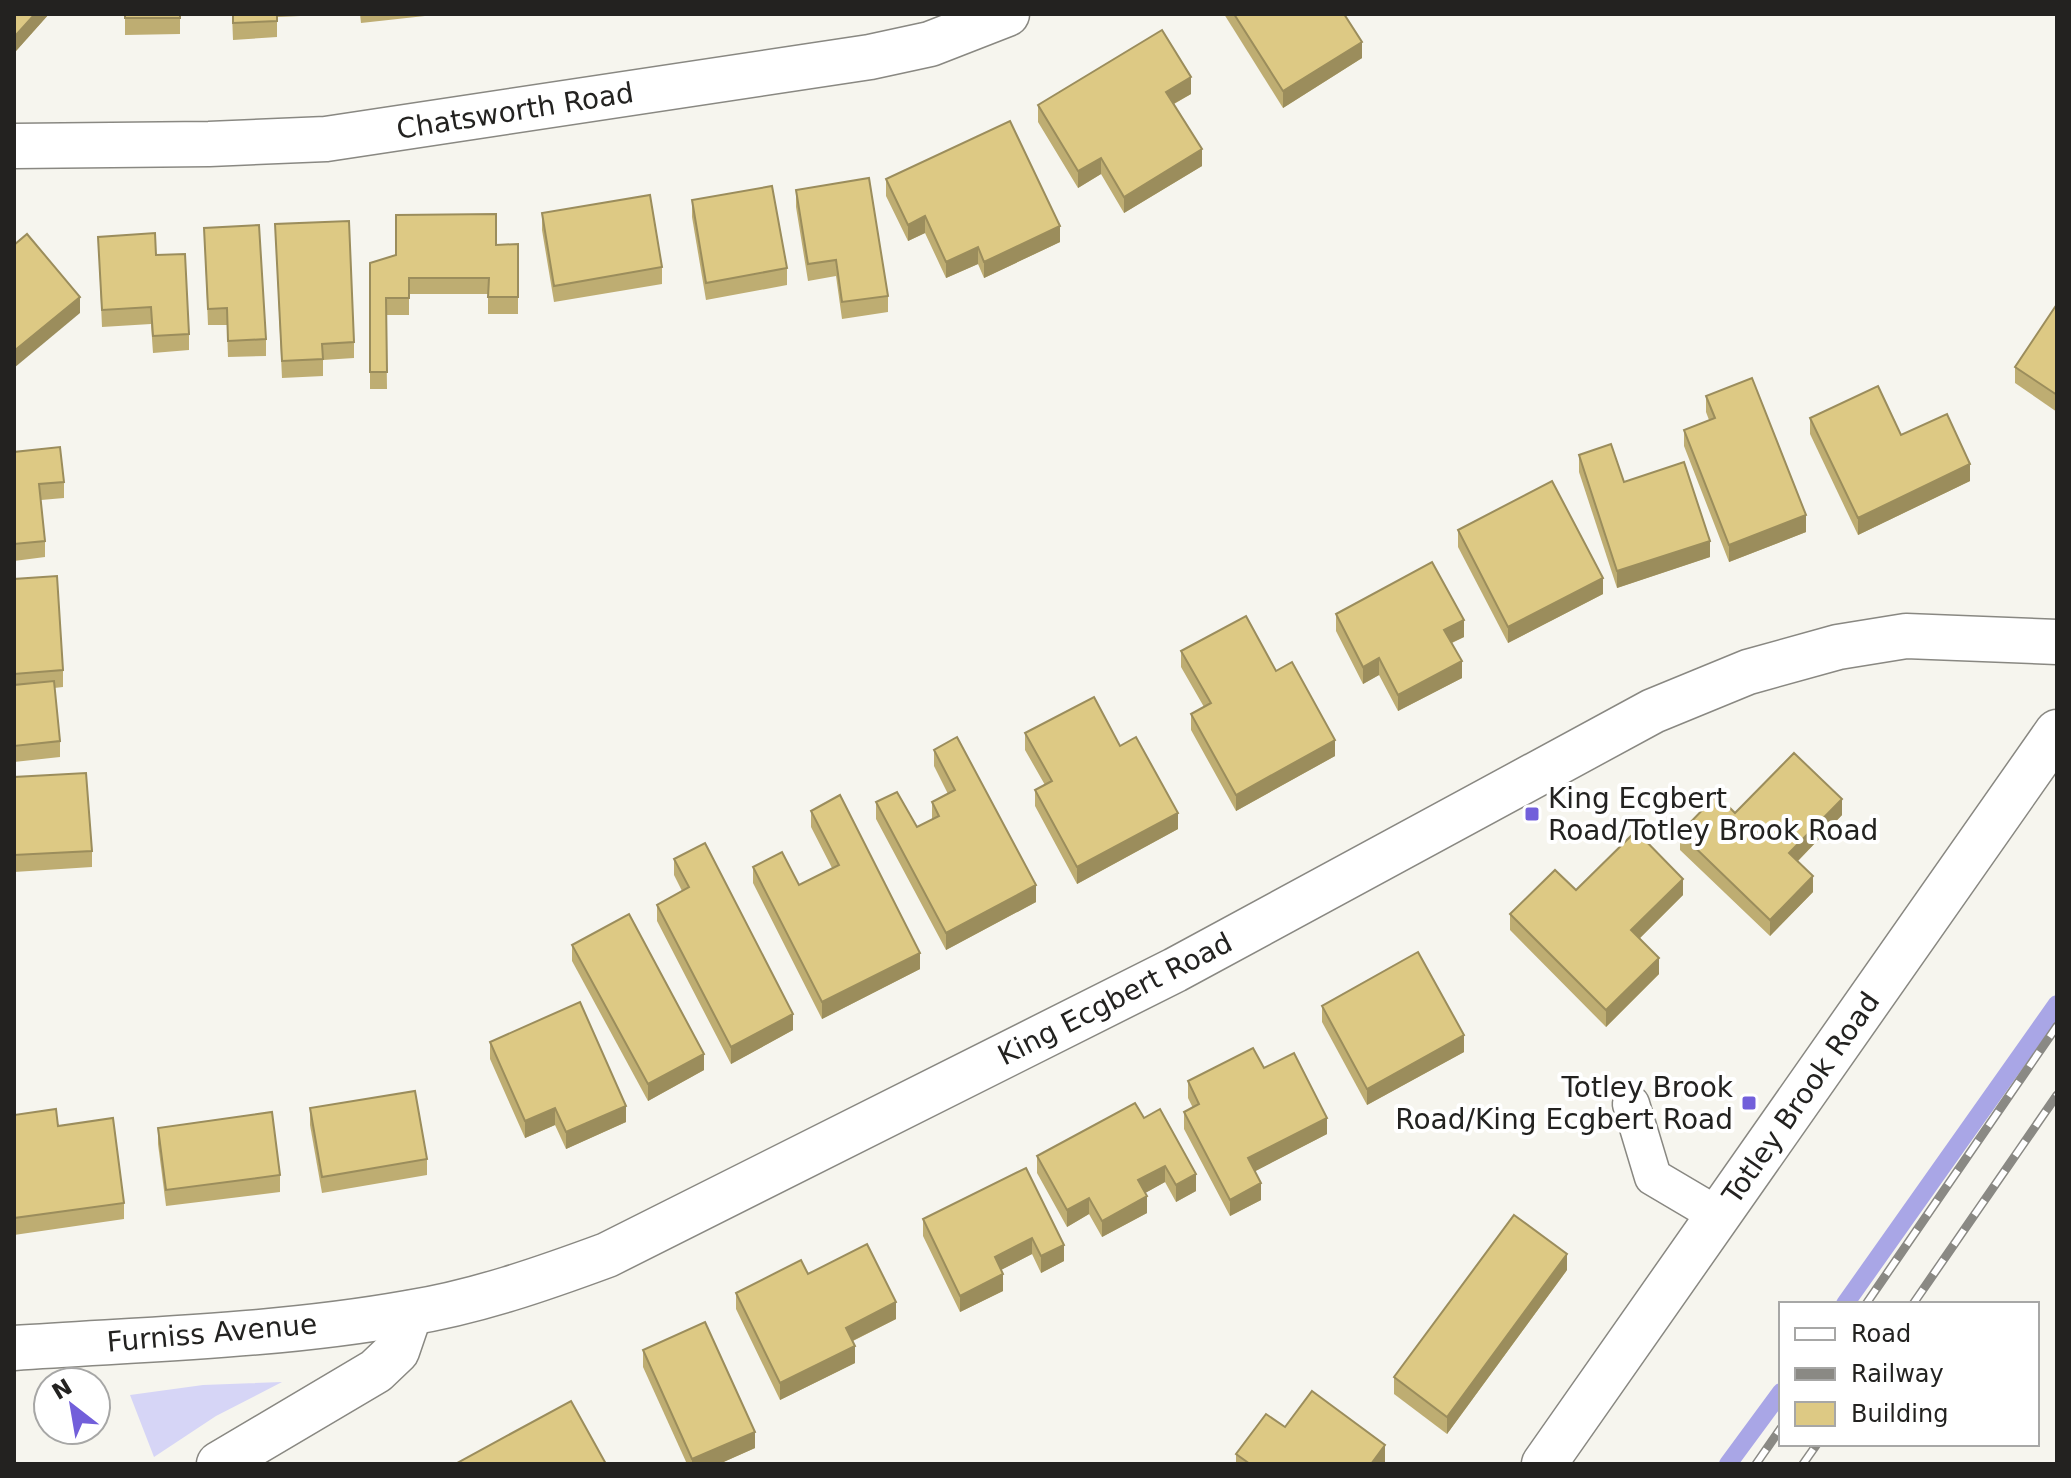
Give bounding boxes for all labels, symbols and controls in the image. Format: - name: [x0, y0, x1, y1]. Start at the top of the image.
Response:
- street label: Chatsworth Road: [394, 76, 636, 146]
- place label: King Ecgbert Road/Totley Brook Road: [1548, 782, 1878, 847]
- marker: King Ecgbert Road/Totley Brook Road: [1523, 805, 1541, 823]
- street label: King Ecgbert Road: [993, 926, 1237, 1072]
- street label: Totley Brook Road: [1715, 986, 1886, 1211]
- place label: Totley Brook Road/King Ecgbert Road: [1395, 1071, 1734, 1136]
- marker: Totley Brook Road/King Ecgbert Road: [1740, 1094, 1758, 1112]
- legend: [1779, 1302, 2039, 1446]
- street label: Furniss Avenue: [105, 1307, 319, 1359]
- text: Road: [1851, 1320, 1911, 1348]
- text: Railway: [1851, 1360, 1944, 1388]
- north arrow: [32, 1366, 112, 1446]
- text: N: [48, 1374, 76, 1405]
- text: Building: [1851, 1400, 1948, 1428]

